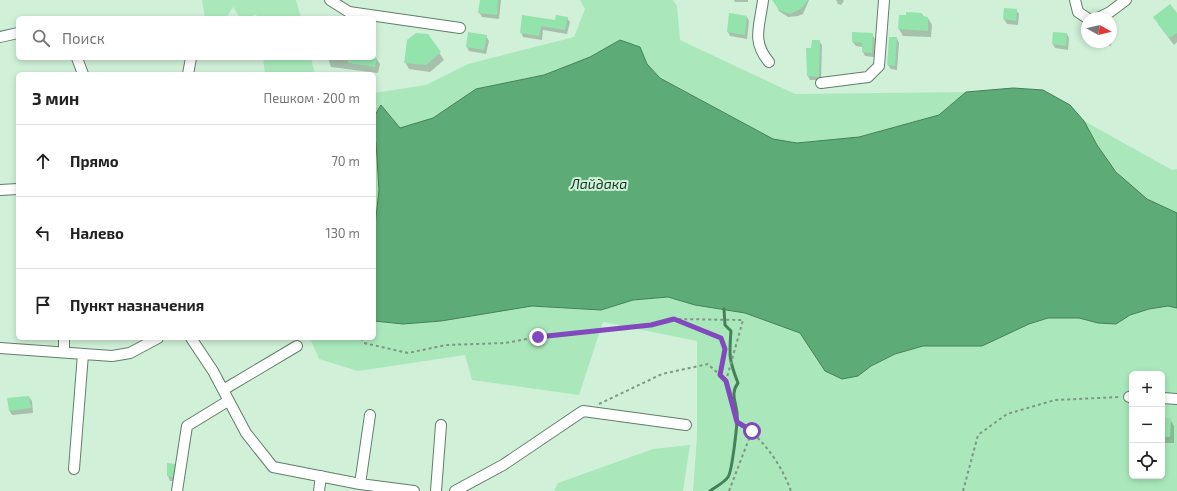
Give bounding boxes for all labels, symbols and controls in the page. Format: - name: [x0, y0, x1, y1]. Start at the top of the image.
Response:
- north arrow: [1081, 12, 1117, 48]
- search box: [16, 16, 376, 60]
- icon: search: [30, 27, 52, 49]
- text: Поиск: [62, 29, 105, 47]
- text: 3 мин: [32, 88, 79, 108]
- text: Пешком · 200 m: [264, 90, 360, 106]
- icon: ahead: [32, 150, 54, 172]
- text: Прямо: [70, 152, 119, 170]
- text: 70 m: [331, 153, 360, 169]
- water label: Лайдака: [570, 175, 627, 192]
- icon: left: [32, 222, 54, 244]
- text: Налево: [70, 224, 124, 242]
- text: 130 m: [325, 225, 360, 241]
- icon: arrive: [32, 294, 54, 316]
- text: Пункт назначения: [70, 296, 204, 314]
- route end: [529, 328, 547, 346]
- map controls: [1129, 371, 1165, 479]
- button: +: [1129, 371, 1165, 407]
- button: −: [1129, 407, 1165, 443]
- route start: [743, 422, 761, 440]
- button: locate: [1129, 443, 1165, 479]

